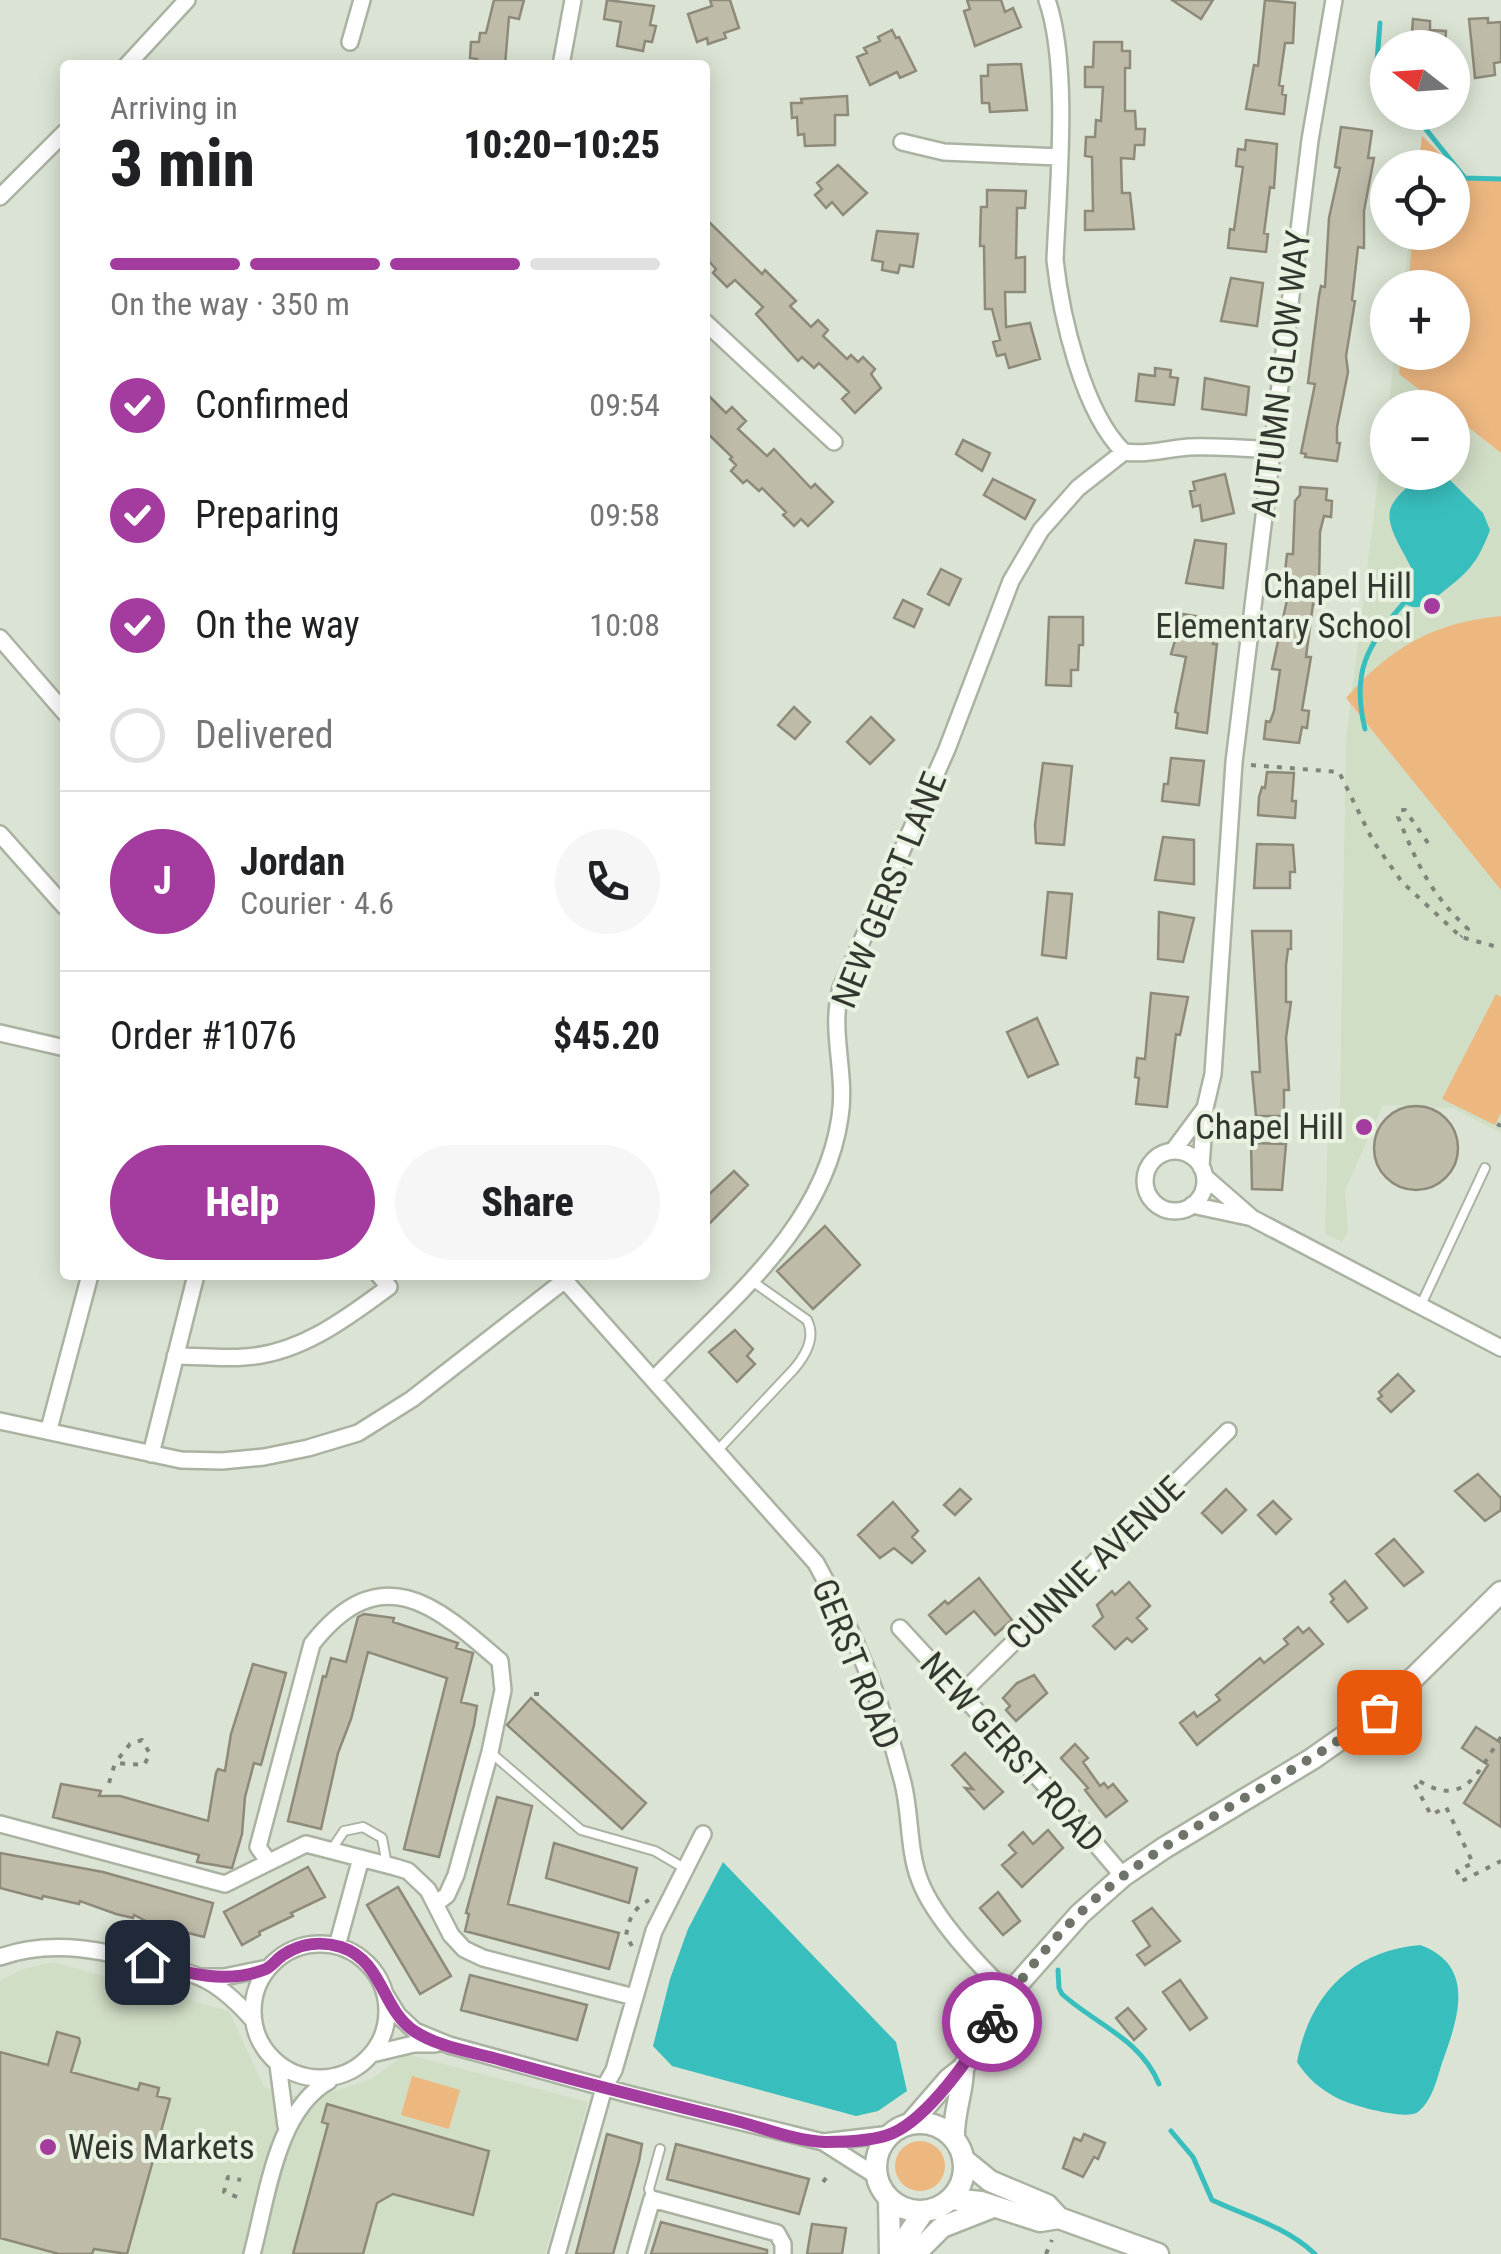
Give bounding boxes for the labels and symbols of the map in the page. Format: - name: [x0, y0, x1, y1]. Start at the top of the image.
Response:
- north arrow: [1370, 30, 1470, 130]
- street label: AUTUMN GLOW WAY: [1244, 228, 1319, 520]
- place label: Chapel Hill Elementary School: [1155, 566, 1412, 647]
- marker: Chapel Hill Elementary School: [1421, 595, 1443, 617]
- street label: NEW GERST LANE: [824, 766, 955, 1014]
- place label: Chapel Hill: [1195, 1107, 1344, 1148]
- marker: Chapel Hill: [1353, 1116, 1375, 1138]
- street label: CUNNIE AVENUE: [998, 1468, 1193, 1659]
- street label: GERST ROAD: [803, 1573, 908, 1755]
- street label: NEW GERST ROAD: [912, 1644, 1112, 1860]
- pin: [1337, 1670, 1422, 1755]
- pin: [105, 1920, 190, 2005]
- courier: [942, 1972, 1042, 2072]
- place label: Weis Markets: [68, 2127, 255, 2168]
- marker: Weis Markets: [37, 2136, 59, 2158]

